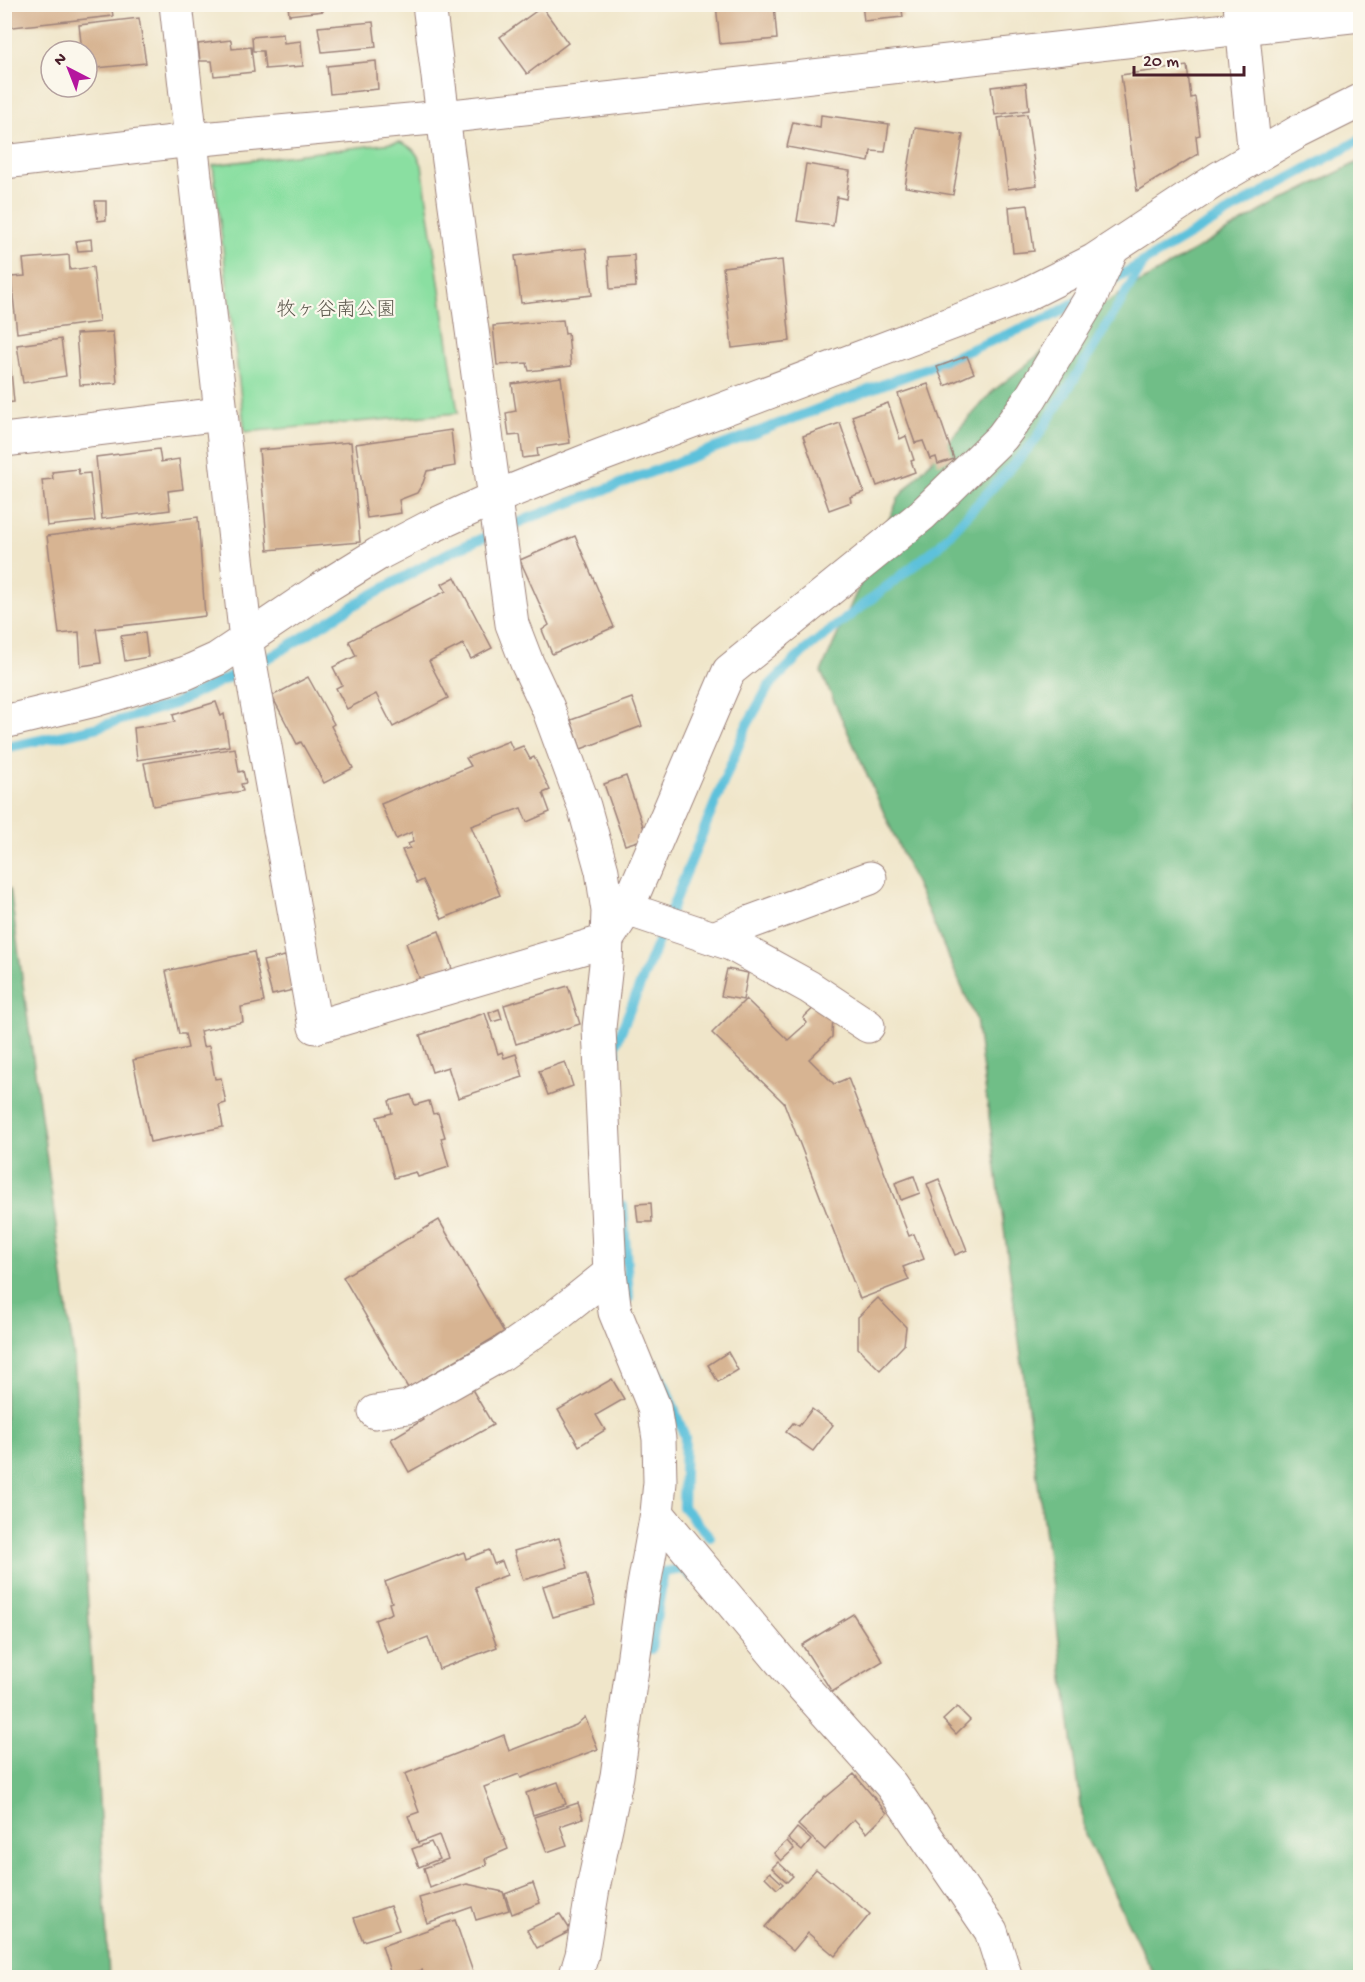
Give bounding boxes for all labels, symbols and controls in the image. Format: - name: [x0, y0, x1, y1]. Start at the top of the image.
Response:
- north arrow: [39, 39, 99, 99]
- scale bar: [1134, 39, 1244, 77]
- text: N: [51, 50, 72, 71]
- text: 20 m: [1143, 52, 1179, 73]
- park label: 牧ヶ谷南公園: [276, 298, 396, 323]

